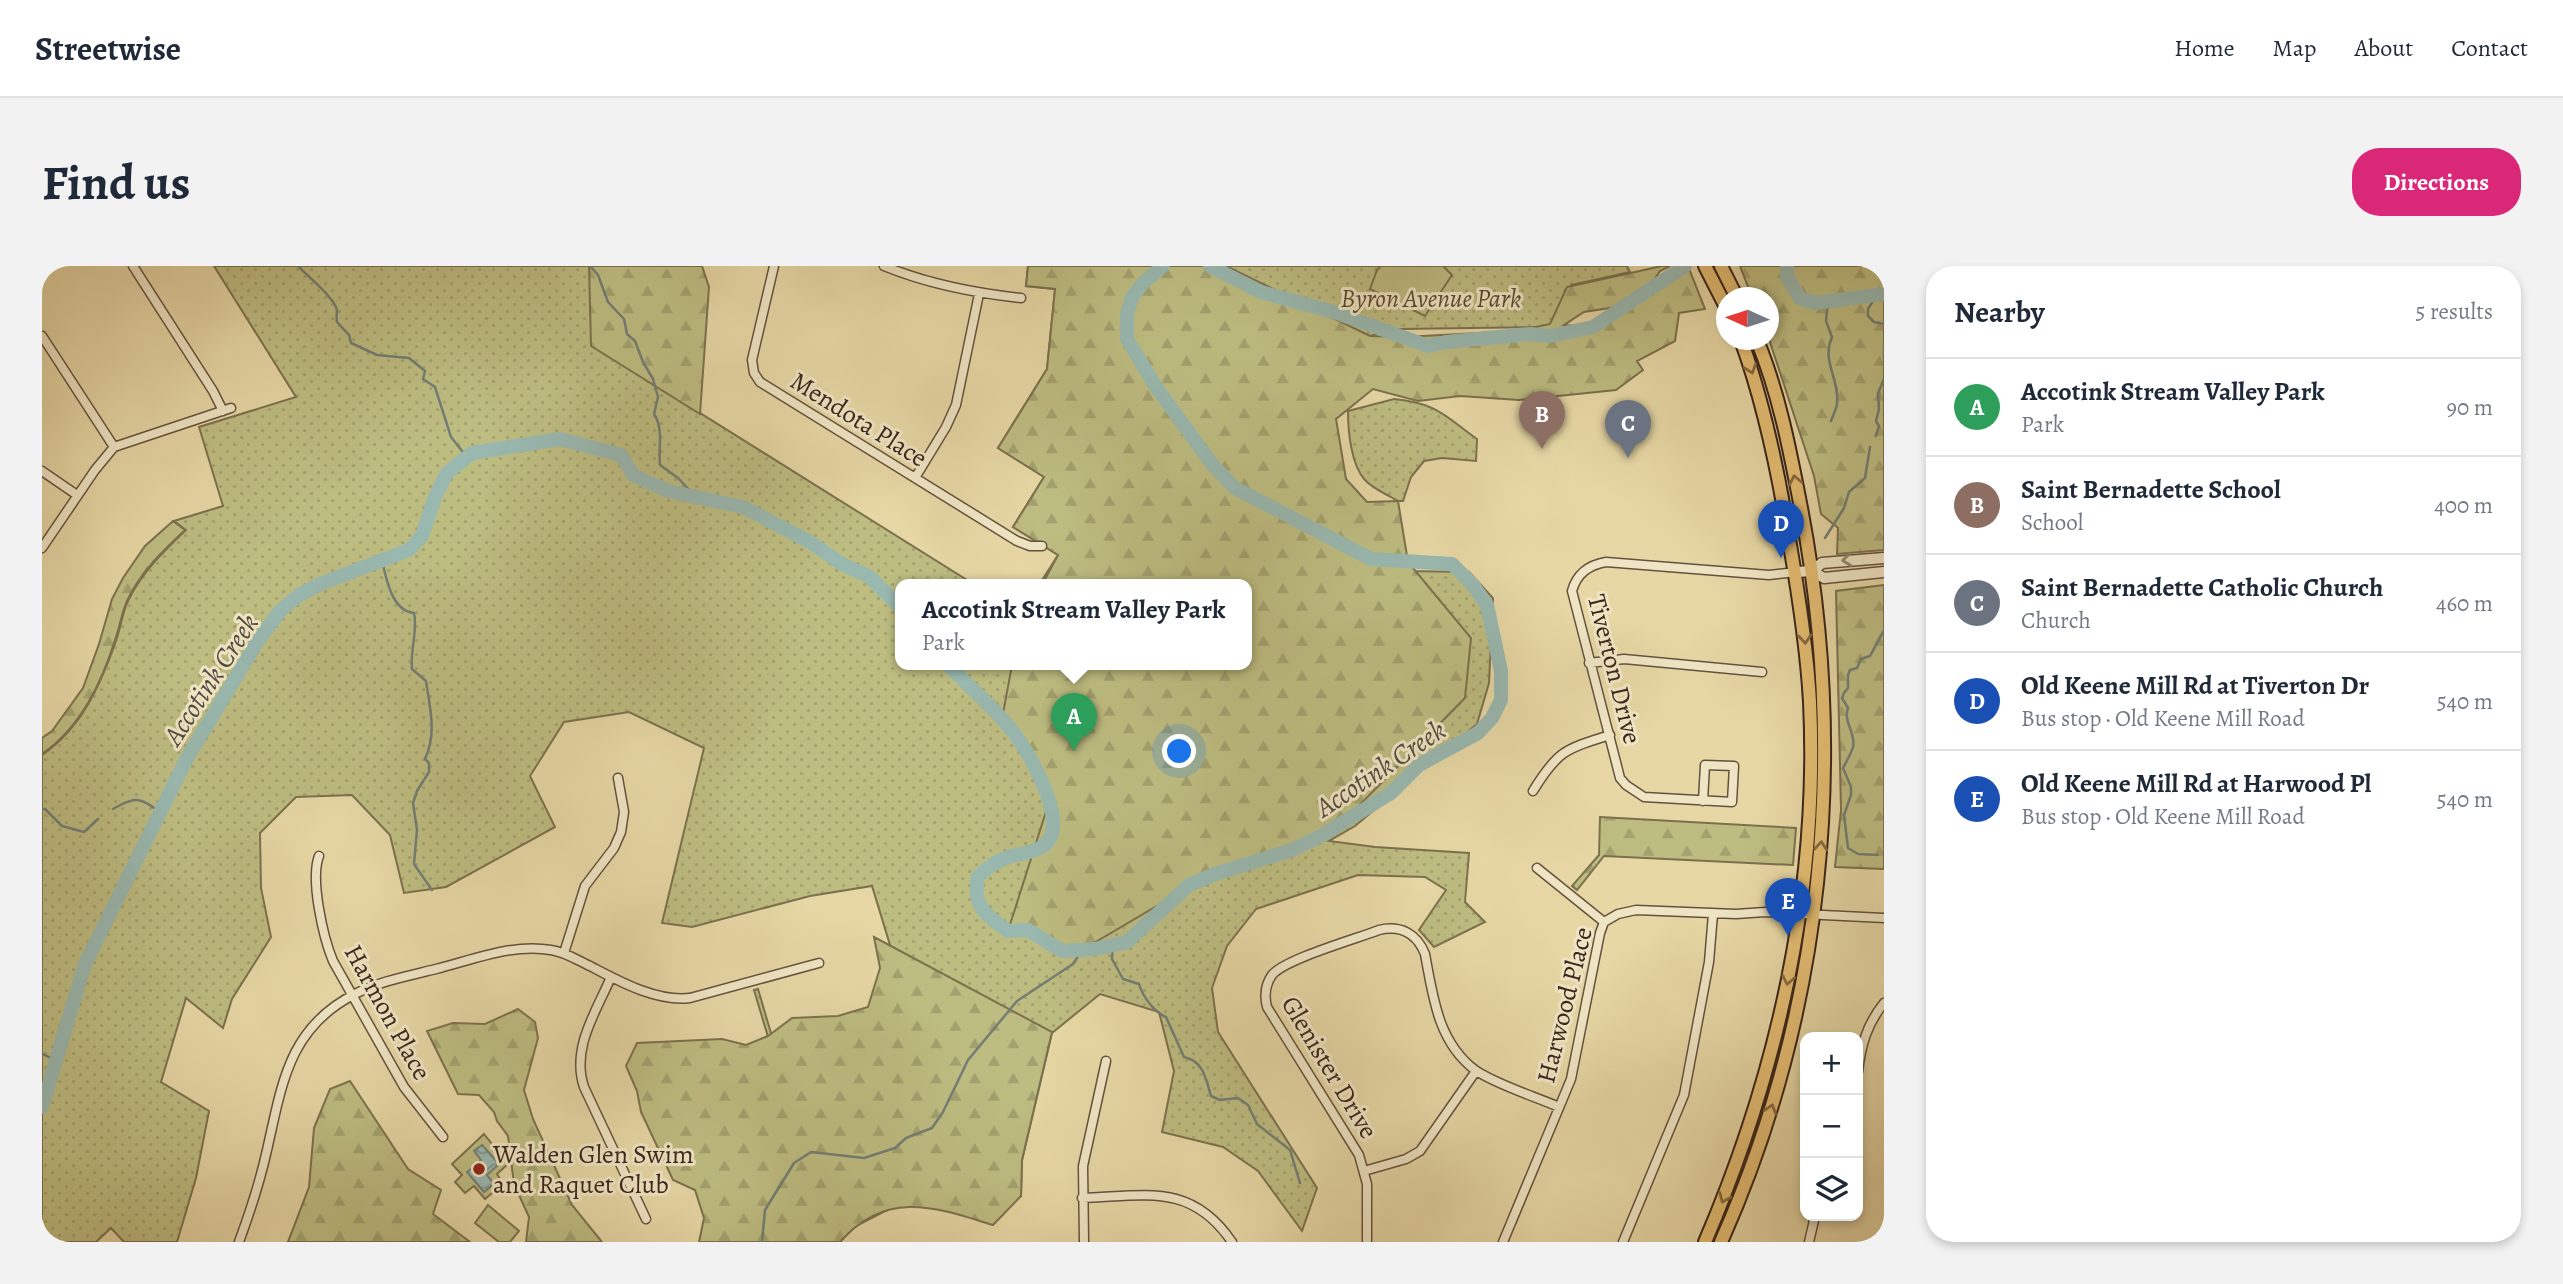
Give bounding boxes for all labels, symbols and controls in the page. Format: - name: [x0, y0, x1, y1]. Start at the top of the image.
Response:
- text: Streetwise: [35, 26, 181, 71]
- text: Home: [2174, 32, 2235, 64]
- text: Map: [2273, 32, 2317, 64]
- text: About: [2355, 32, 2413, 64]
- text: Contact: [2451, 32, 2528, 64]
- button: Directions: [2352, 148, 2521, 216]
- text: Find us: [42, 149, 190, 216]
- park label: Byron Avenue Park: [1341, 281, 1521, 316]
- north arrow: [1716, 287, 1779, 350]
- text: Nearby: [1954, 292, 2045, 332]
- text: 5 results: [2416, 296, 2493, 327]
- one-way arrow: [1743, 362, 1757, 375]
- street label: Mendota Place: [784, 363, 934, 475]
- text: Accotink Stream Valley Park: [2021, 374, 2325, 409]
- pin: B: [1519, 391, 1565, 449]
- text: A: [1970, 392, 1984, 423]
- text: 90 m: [2447, 392, 2493, 423]
- pin: C: [1605, 400, 1651, 458]
- text: Park: [2021, 409, 2064, 440]
- text: Saint Bernadette School: [2021, 472, 2281, 507]
- one-way arrow: [1789, 474, 1804, 486]
- text: B: [1970, 490, 1984, 521]
- text: 400 m: [2434, 490, 2493, 521]
- pin: D: [1758, 500, 1804, 558]
- text: School: [2021, 507, 2083, 538]
- one-way arrow: [1841, 552, 1852, 567]
- text: Saint Bernadette Catholic Church: [2021, 570, 2383, 605]
- popup: [895, 579, 1252, 670]
- text: C: [1970, 588, 1984, 619]
- text: 460 m: [2436, 588, 2493, 619]
- street label: Tiverton Drive: [1579, 591, 1650, 747]
- text: Accotink Stream Valley Park: [922, 592, 1225, 627]
- text: Church: [2021, 605, 2091, 636]
- water label: Accotink Creek: [153, 606, 268, 754]
- text: Park: [922, 627, 965, 658]
- one-way arrow: [1797, 634, 1812, 645]
- text: Old Keene Mill Rd at Tiverton Dr: [2021, 668, 2369, 703]
- text: D: [1969, 686, 1985, 717]
- text: 540 m: [2437, 686, 2493, 717]
- pin: A: [1051, 693, 1097, 751]
- text: Bus stop · Old Keene Mill Road: [2021, 703, 2305, 734]
- water label: Accotink Creek: [1306, 711, 1453, 828]
- your location: [1162, 734, 1196, 768]
- text: Old Keene Mill Rd at Harwood Pl: [2021, 766, 2371, 801]
- text: E: [1970, 784, 1984, 815]
- text: 540 m: [2437, 784, 2493, 815]
- text: Bus stop · Old Keene Mill Road: [2021, 801, 2305, 832]
- one-way arrow: [1813, 841, 1828, 852]
- pin: E: [1765, 878, 1811, 936]
- street label: Harwood Place: [1528, 923, 1601, 1087]
- street label: Harmon Place: [336, 938, 439, 1086]
- one-way arrow: [1781, 974, 1796, 986]
- street label: Glenister Drive: [1273, 989, 1386, 1145]
- map controls: [1800, 1032, 1863, 1221]
- button: +: [1800, 1032, 1863, 1095]
- button: −: [1800, 1095, 1863, 1158]
- one-way arrow: [1762, 1104, 1777, 1116]
- place label: Walden Glen Swim and Raquet Club: [492, 1137, 694, 1202]
- button: layers: [1800, 1158, 1863, 1221]
- marker: Walden Glen Swim and Raquet Club: [471, 1161, 487, 1177]
- one-way arrow: [1718, 1191, 1732, 1203]

